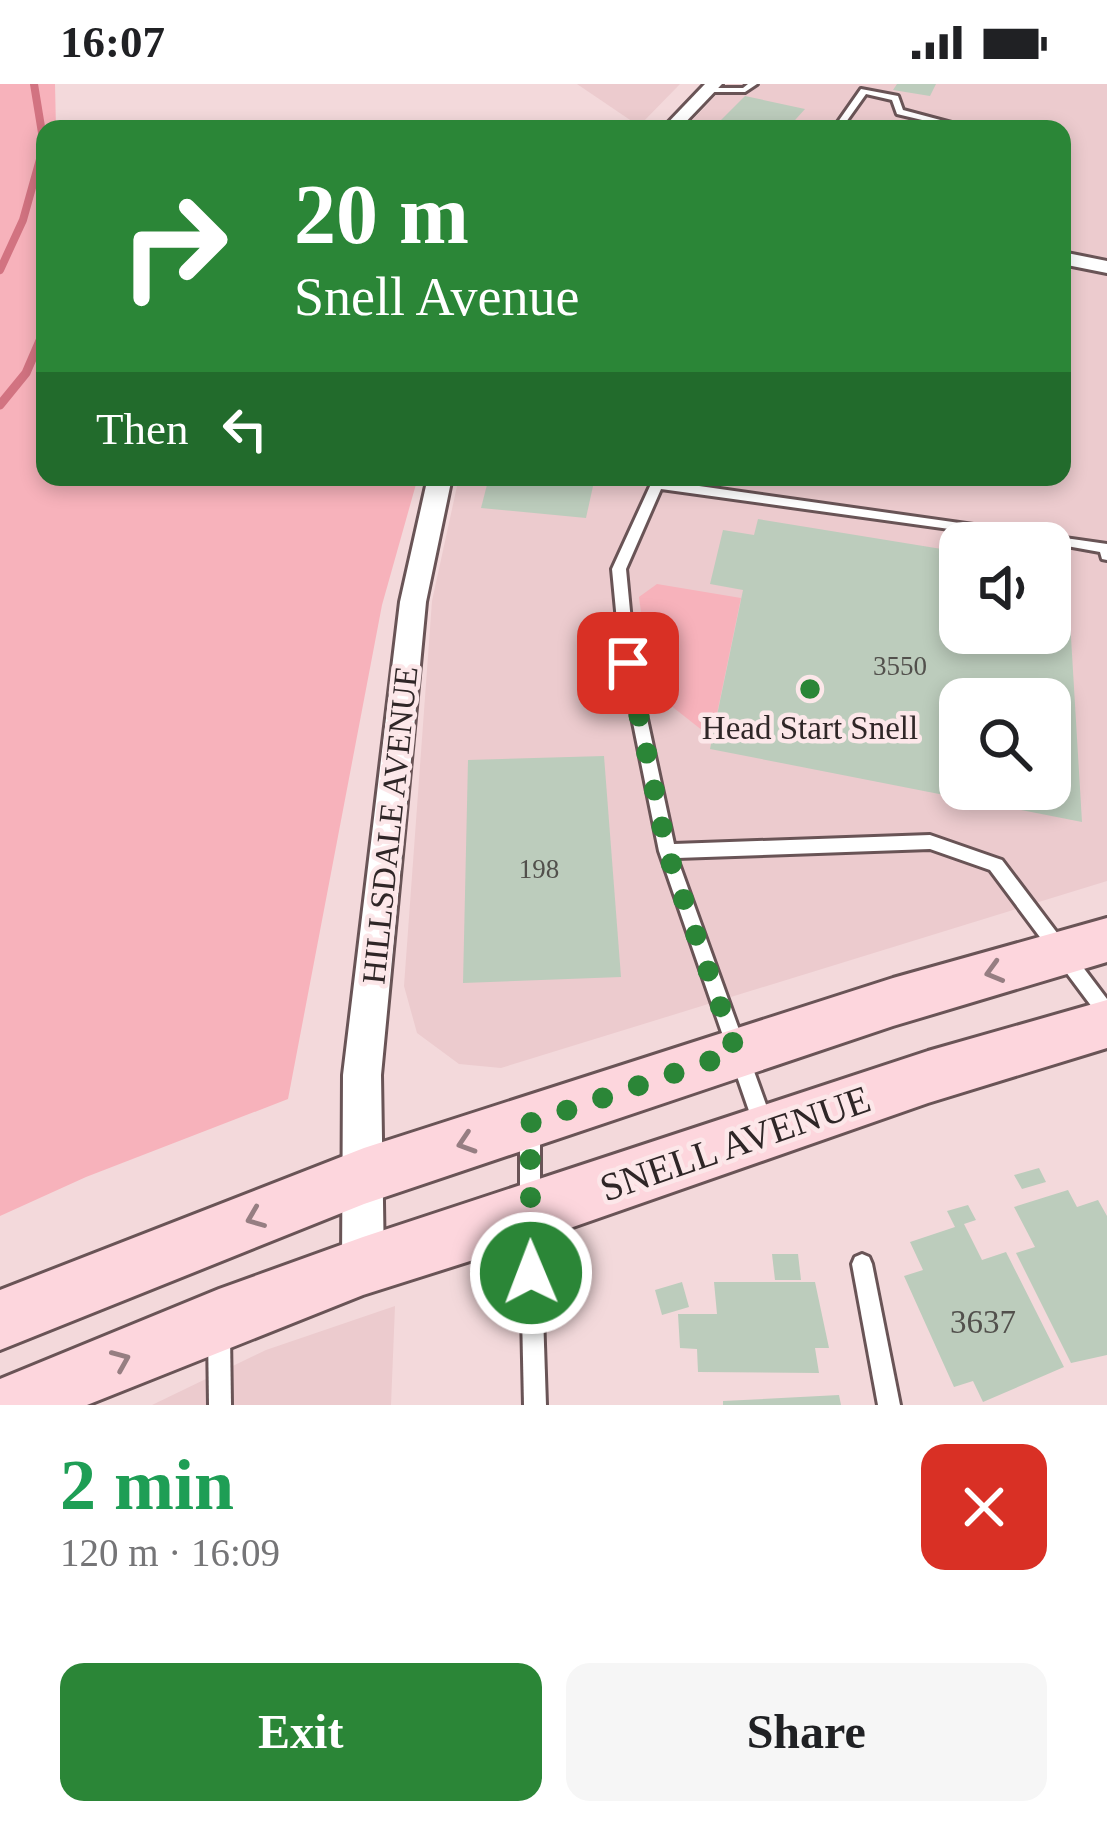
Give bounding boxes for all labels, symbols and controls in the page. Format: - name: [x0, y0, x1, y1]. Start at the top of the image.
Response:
- text: 16:07: [60, 17, 165, 67]
- icon: right: [96, 168, 252, 324]
- text: 20 m: [294, 168, 469, 261]
- text: Snell Avenue: [294, 267, 579, 327]
- icon: left: [212, 396, 278, 462]
- text: Then: [96, 404, 188, 454]
- map controls: [939, 522, 1071, 810]
- button: sound: [939, 522, 1071, 654]
- pin: [577, 612, 679, 714]
- icon: arrive: [595, 630, 661, 696]
- house number: 3550: [873, 651, 927, 681]
- street label: HILLSDALE AVENUE: [355, 664, 425, 986]
- marker: Head Start Snell: [797, 676, 823, 702]
- button: search: [939, 678, 1071, 810]
- place label: Head Start Snell: [702, 710, 918, 746]
- house number: 198: [519, 854, 559, 884]
- one-way arrow: [985, 958, 1006, 983]
- street label: SNELL AVENUE: [594, 1077, 876, 1209]
- one-way arrow: [456, 1129, 477, 1154]
- one-way arrow: [246, 1204, 267, 1229]
- position arrow: [468, 1210, 594, 1336]
- house number: 3637: [950, 1304, 1016, 1340]
- one-way arrow: [110, 1350, 131, 1374]
- button: close: [921, 1444, 1047, 1570]
- text: 2 min: [60, 1445, 234, 1525]
- text: 120 m · 16:09: [60, 1531, 280, 1574]
- button: Exit: [60, 1663, 542, 1801]
- button: Share: [566, 1663, 1047, 1801]

